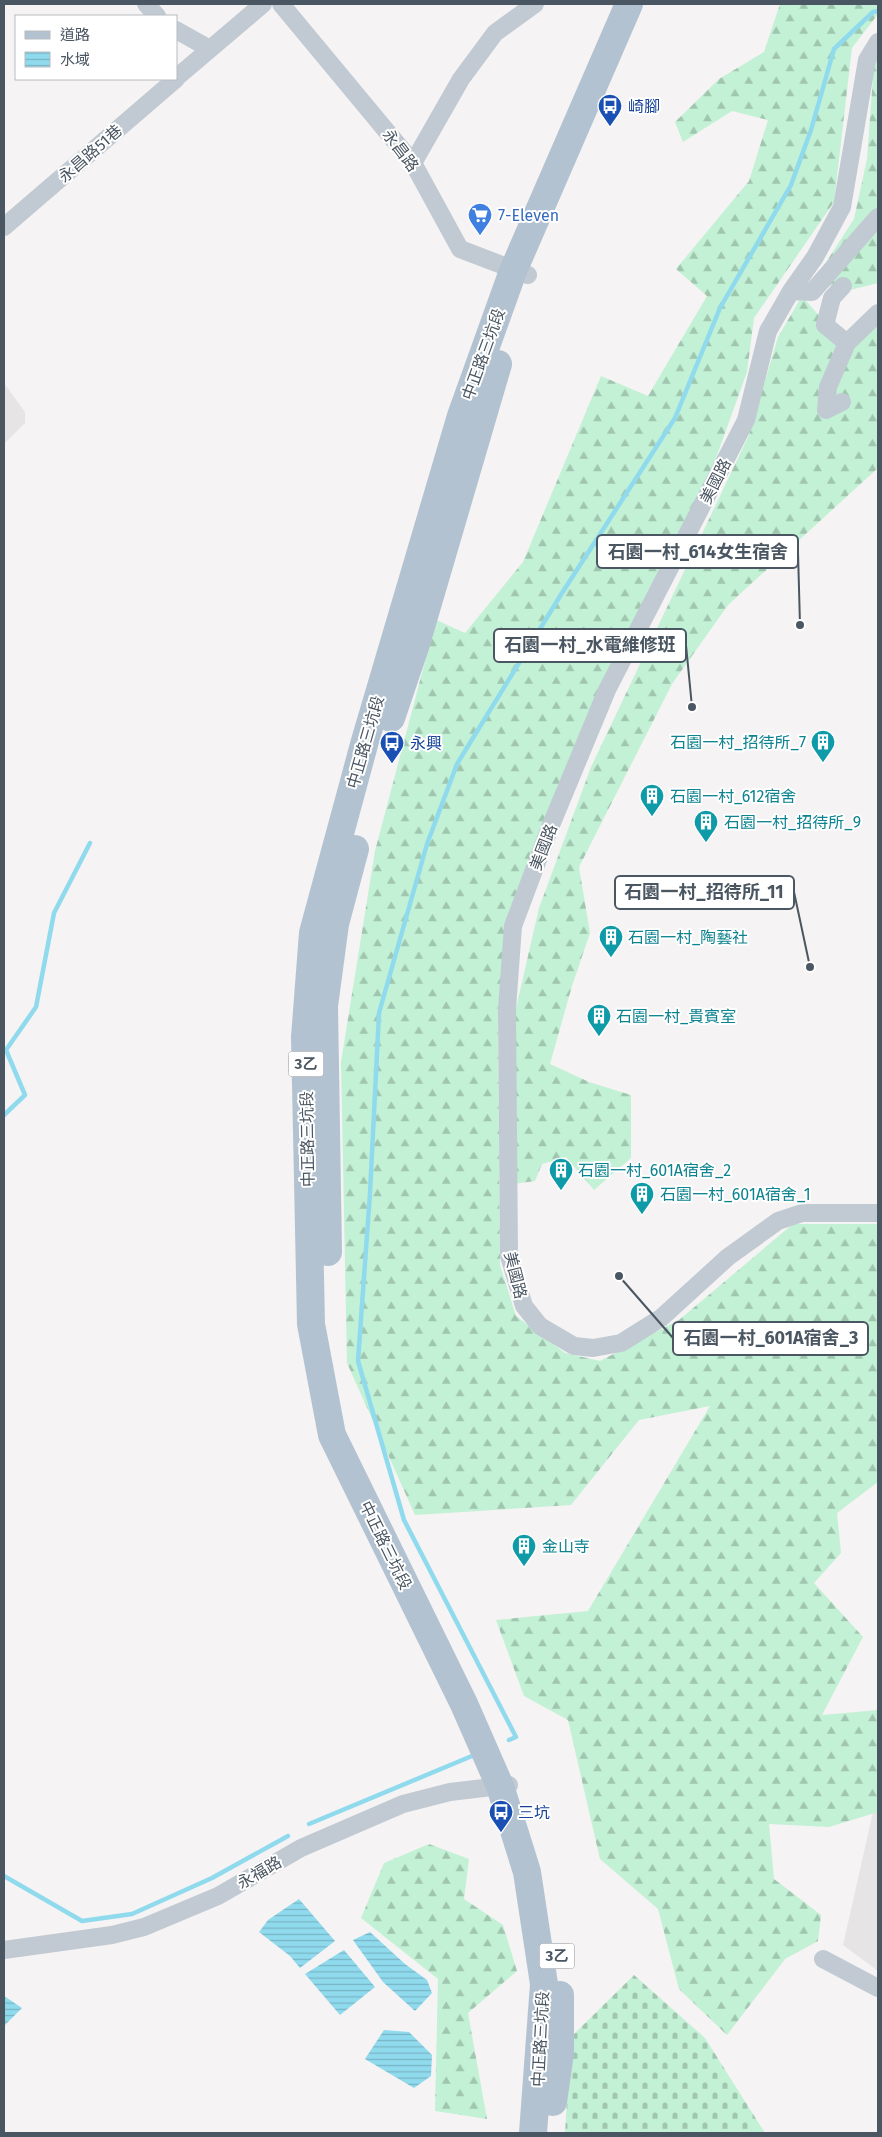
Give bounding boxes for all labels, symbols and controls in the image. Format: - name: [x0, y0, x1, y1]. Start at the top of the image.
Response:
- legend: [15, 15, 178, 80]
- text: 道路: [60, 26, 90, 44]
- text: 水域: [60, 51, 90, 69]
- bus stop icon: 崎腳: [597, 93, 623, 127]
- place label: 崎腳: [628, 97, 660, 116]
- street label: 永昌路51巷: [55, 121, 126, 186]
- street label: 永昌路: [379, 125, 423, 175]
- supermarket icon: 7-Eleven: [467, 202, 493, 236]
- place label: 7-Eleven: [498, 206, 559, 225]
- street label: 中正路三坑段: [458, 306, 509, 403]
- street label: 美國路: [696, 456, 735, 507]
- callout: 石園一村_614女生宿舍: [597, 535, 798, 568]
- text: 石園一村_614女生宿舍: [608, 541, 788, 563]
- callout: 石園一村_水電維修班: [494, 629, 686, 662]
- text: 石園一村_水電維修班: [504, 634, 676, 656]
- street label: 中正路三坑段: [343, 693, 388, 791]
- building icon: 石園一村_招待所_7: [810, 729, 836, 763]
- bus stop icon: 永興: [379, 730, 405, 764]
- place label: 石園一村_招待所_7: [670, 733, 806, 752]
- place label: 永興: [410, 734, 442, 753]
- building icon: 石園一村_612宿舍: [639, 783, 665, 817]
- place label: 石園一村_612宿舍: [670, 787, 796, 806]
- building icon: 石園一村_招待所_9: [693, 809, 719, 843]
- place label: 石園一村_招待所_9: [724, 813, 861, 832]
- street label: 美國路: [526, 821, 561, 873]
- callout: 石園一村_招待所_11: [615, 876, 794, 909]
- text: 石園一村_招待所_11: [624, 881, 784, 903]
- building icon: 石園一村_陶藝社: [598, 924, 624, 958]
- place label: 石園一村_陶藝社: [628, 928, 748, 947]
- building icon: 石園一村_貴賓室: [586, 1003, 612, 1037]
- place label: 石園一村_貴賓室: [616, 1007, 736, 1026]
- road number: 3乙: [288, 1052, 324, 1076]
- street label: 中正路三坑段: [297, 1091, 318, 1187]
- building icon: 石園一村_601A宿舍_2: [548, 1157, 574, 1191]
- place label: 石園一村_601A宿舍_2: [578, 1161, 731, 1180]
- building icon: 石園一村_601A宿舍_1: [629, 1181, 655, 1215]
- place label: 石園一村_601A宿舍_1: [660, 1185, 811, 1204]
- street label: 美國路: [500, 1250, 531, 1301]
- callout: 石園一村_601A宿舍_3: [673, 1322, 868, 1355]
- text: 石園一村_601A宿舍_3: [684, 1327, 858, 1349]
- street label: 中正路三坑段: [356, 1498, 415, 1593]
- building icon: 金山寺: [511, 1533, 537, 1567]
- place label: 金山寺: [542, 1537, 590, 1556]
- bus stop icon: 三坑: [488, 1799, 514, 1833]
- place label: 三坑: [518, 1803, 550, 1822]
- street label: 永福路: [234, 1852, 285, 1893]
- road number: 3乙: [540, 1944, 574, 1968]
- street label: 中正路三坑段: [528, 1991, 552, 2087]

